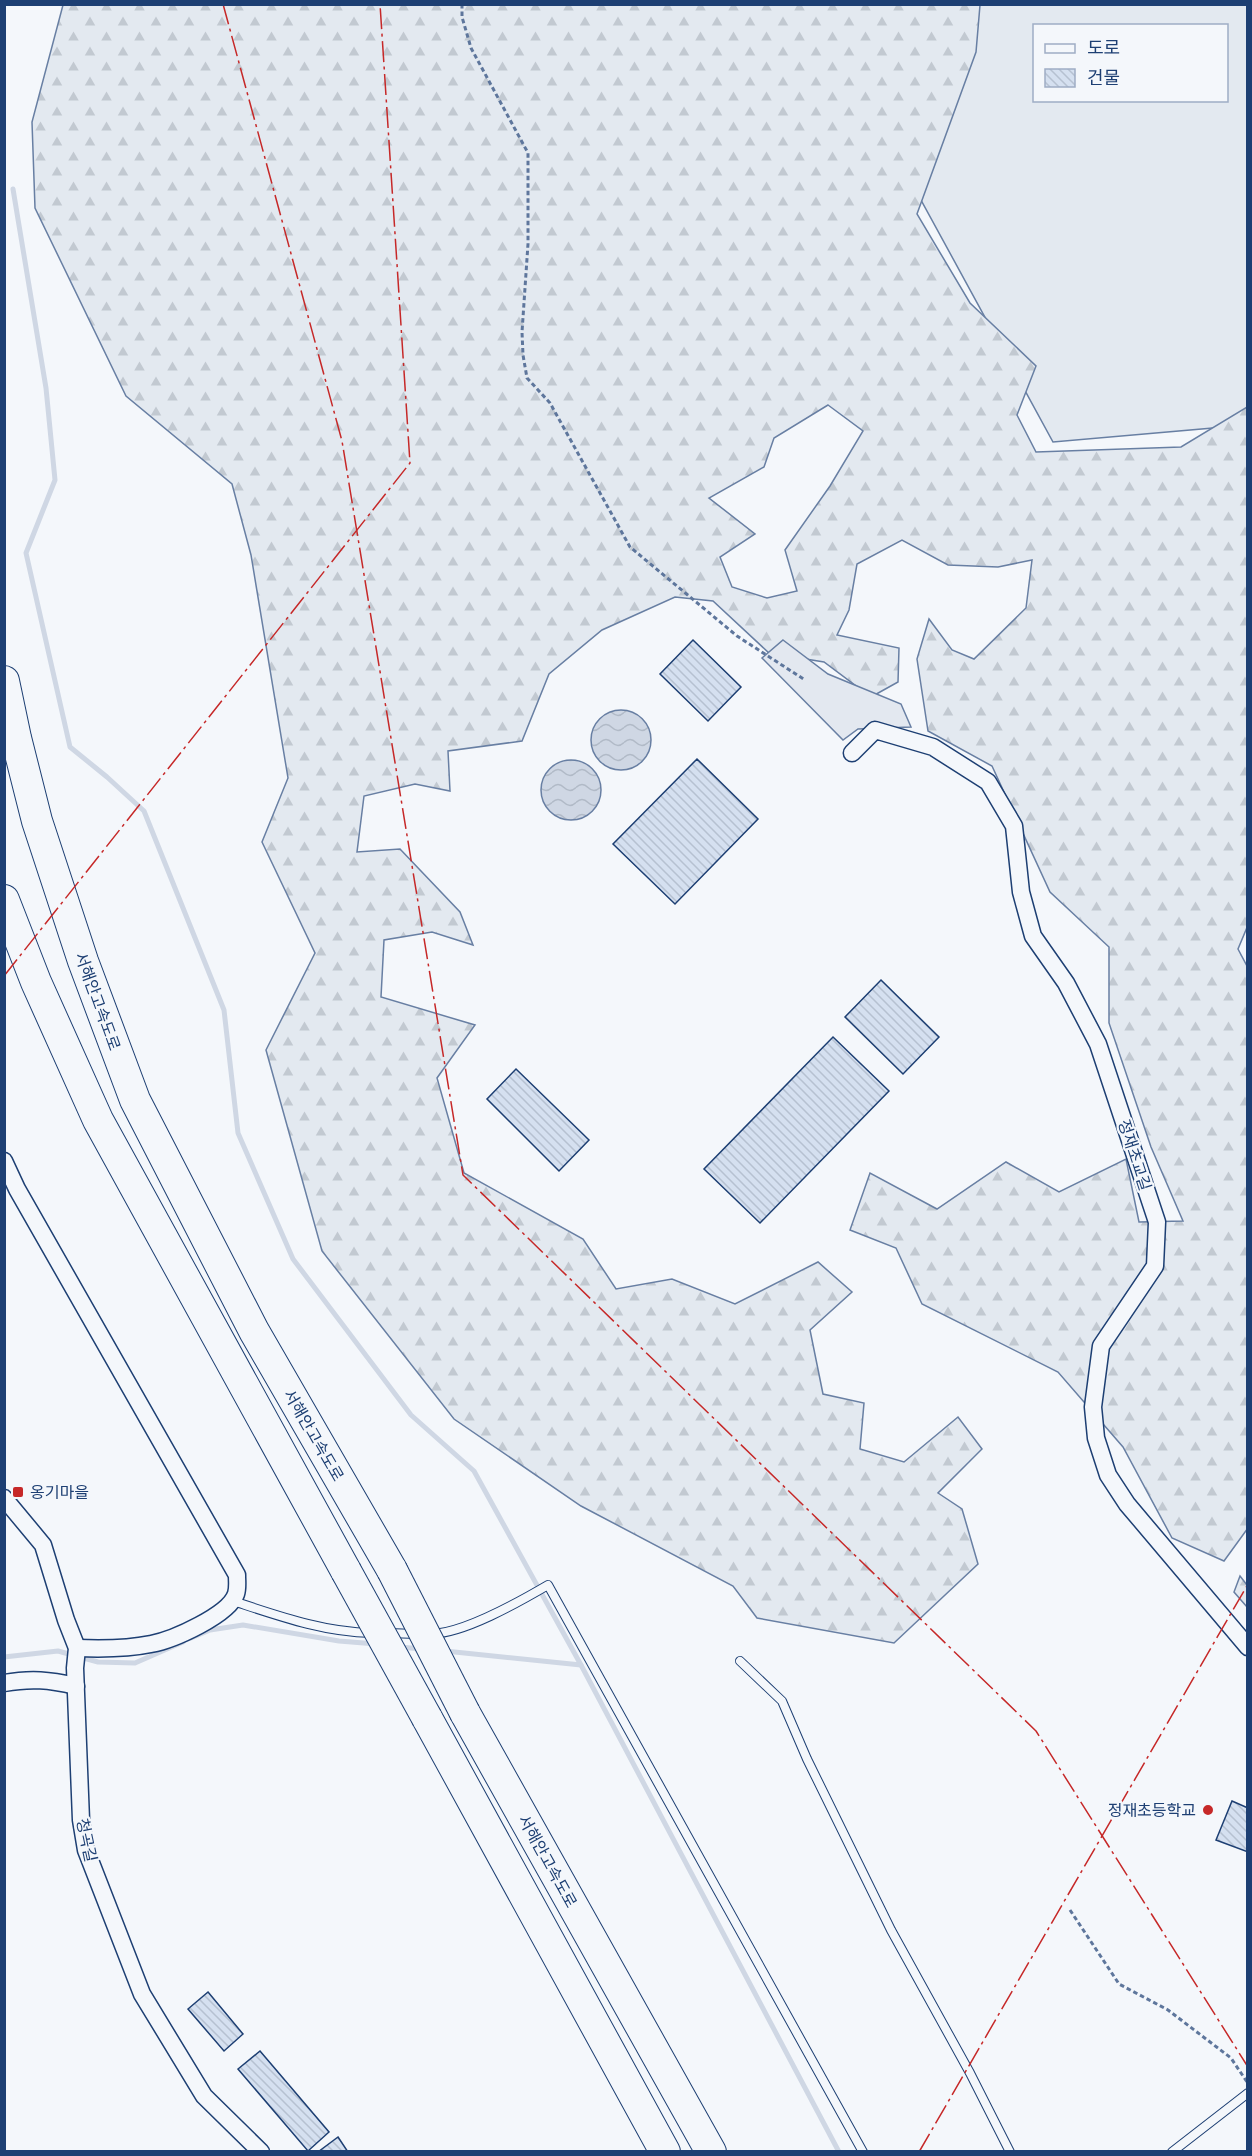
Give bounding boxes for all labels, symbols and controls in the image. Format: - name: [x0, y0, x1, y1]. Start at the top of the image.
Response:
- legend: [1033, 24, 1228, 102]
- text: 도로: [1087, 35, 1120, 59]
- text: 건물: [1087, 65, 1120, 89]
- street label: 서해안고속도로: [70, 949, 126, 1053]
- street label: 정재초교길: [1113, 1117, 1157, 1193]
- street label: 서해안고속도로: [279, 1385, 349, 1485]
- place label: 옹기마을: [30, 1481, 89, 1503]
- marker: 옹기마을: [11, 1485, 25, 1499]
- place label: 정재초등학교: [1108, 1799, 1196, 1821]
- marker: 정재초등학교: [1201, 1803, 1215, 1817]
- street label: 서해안고속도로: [513, 1811, 583, 1912]
- street label: 청곡길: [72, 1816, 102, 1864]

